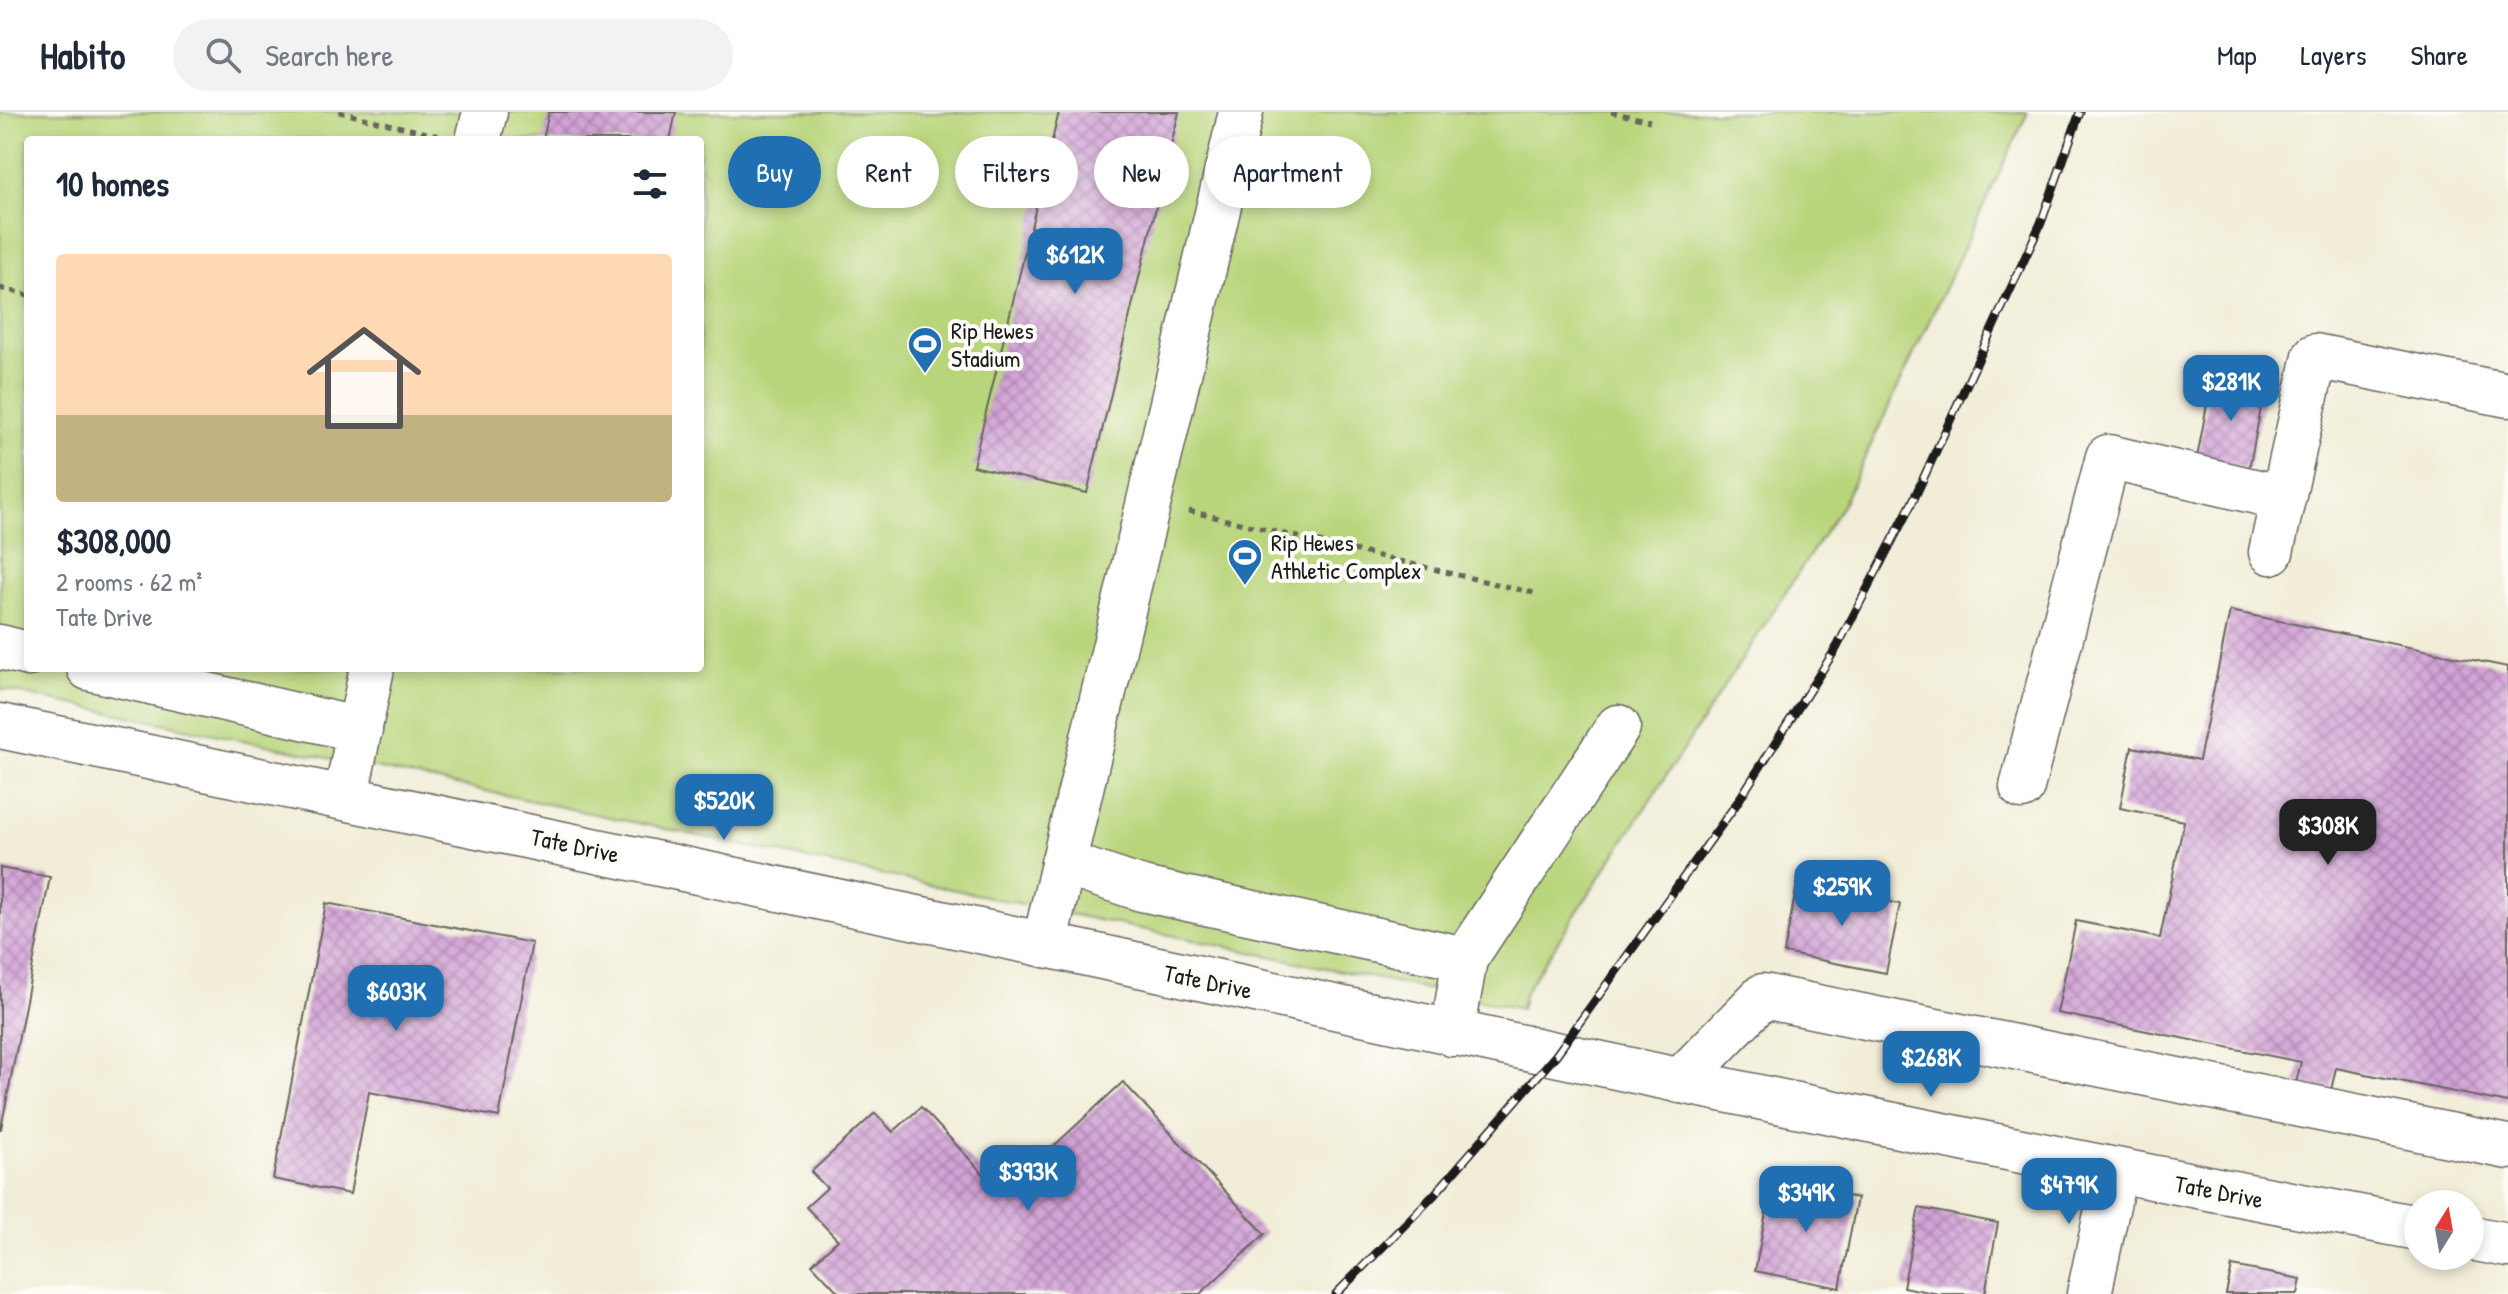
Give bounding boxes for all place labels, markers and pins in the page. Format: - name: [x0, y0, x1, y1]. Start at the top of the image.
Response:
- pin: $612K: [1019, 228, 1131, 296]
- place label: Rip Hewes Stadium: [951, 314, 1034, 374]
- sports icon: Rip Hewes Stadium: [906, 325, 944, 375]
- pin: $281K: [2175, 355, 2287, 423]
- place label: Rip Hewes Athletic Complex: [1271, 526, 1422, 586]
- sports icon: Rip Hewes Athletic Complex: [1226, 537, 1264, 587]
- pin: $520K: [668, 774, 780, 842]
- pin: $308K: [2272, 799, 2384, 867]
- pin: $259K: [1786, 860, 1898, 928]
- pin: $603K: [340, 965, 452, 1033]
- pin: $268K: [1875, 1031, 1987, 1099]
- pin: $393K: [972, 1145, 1084, 1213]
- pin: $479K: [2013, 1158, 2125, 1226]
- pin: $349K: [1750, 1166, 1862, 1234]

